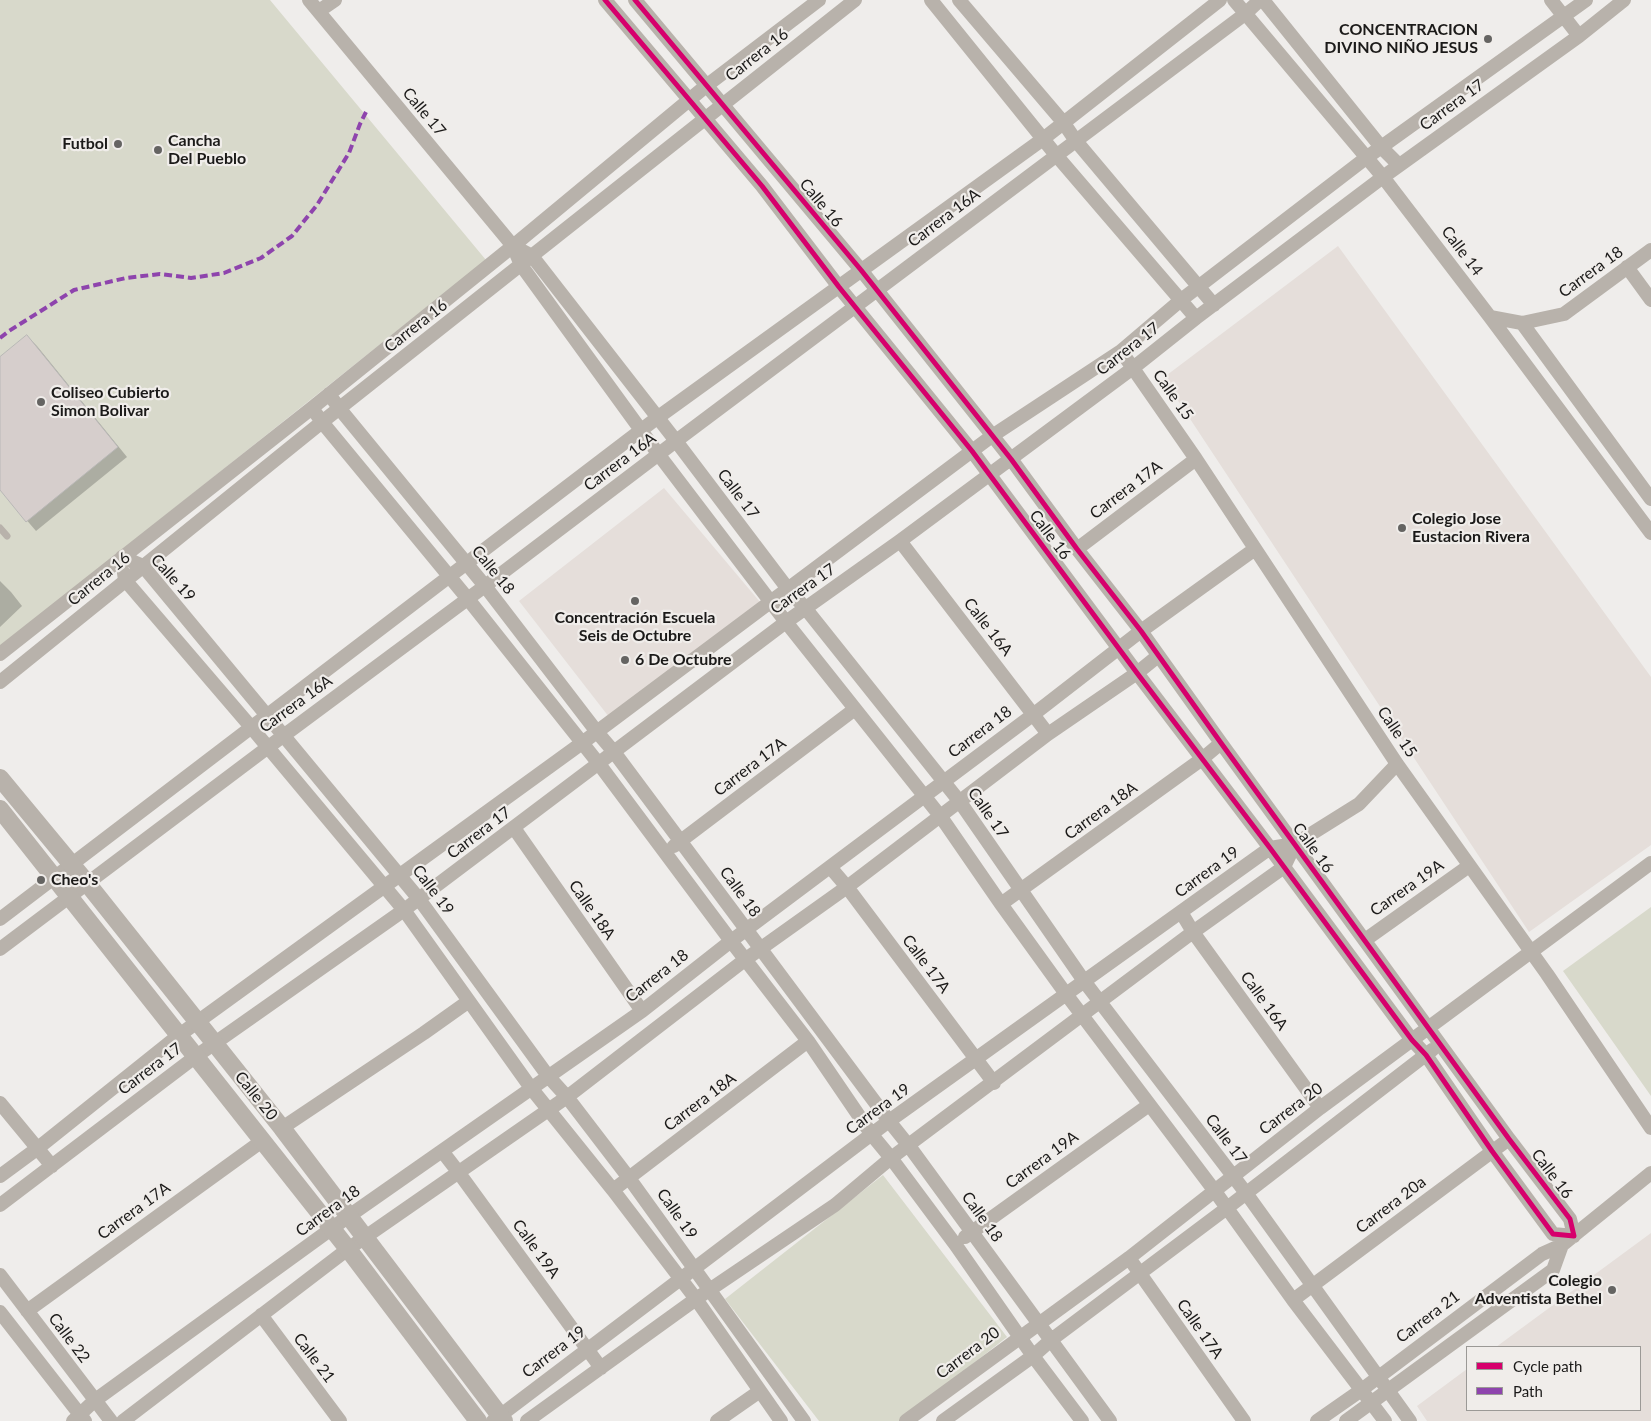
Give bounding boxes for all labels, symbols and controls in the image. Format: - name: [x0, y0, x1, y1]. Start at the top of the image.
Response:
- place label: CONCENTRACION DIVINO NIÑO JESUS: [1324, 20, 1478, 58]
- street label: Carrera 16: [722, 24, 792, 86]
- marker: CONCENTRACION DIVINO NIÑO JESUS: [1482, 33, 1494, 45]
- street label: Carrera 17: [1416, 75, 1488, 135]
- street label: Calle 17: [398, 84, 450, 140]
- place label: Cancha Del Pueblo: [168, 131, 246, 169]
- place label: Futbol: [62, 134, 108, 154]
- marker: Futbol: [112, 138, 124, 150]
- marker: Cancha Del Pueblo: [152, 144, 164, 156]
- street label: Calle 16: [795, 175, 847, 231]
- street label: Carrera 16A: [904, 185, 984, 251]
- street label: Calle 14: [1437, 222, 1487, 280]
- street label: Carrera 18: [1555, 242, 1627, 302]
- street label: Carrera 16: [381, 295, 451, 357]
- street label: Carrera 17: [1093, 318, 1163, 380]
- street label: Calle 15: [1149, 366, 1197, 424]
- place label: Coliseo Cubierto Simon Bolivar: [51, 383, 170, 421]
- marker: Coliseo Cubierto Simon Bolivar: [35, 396, 47, 408]
- street label: Carrera 16A: [580, 429, 660, 495]
- street label: Carrera 17A: [1086, 457, 1166, 523]
- street label: Calle 17: [713, 465, 763, 523]
- street label: Calle 16: [1025, 506, 1075, 564]
- place label: Colegio Jose Eustacion Rivera: [1412, 509, 1530, 547]
- marker: Colegio Jose Eustacion Rivera: [1396, 522, 1408, 534]
- street label: Calle 18: [468, 542, 518, 598]
- street label: Carrera 16: [64, 548, 134, 610]
- street label: Calle 19: [147, 550, 199, 606]
- street label: Carrera 17: [767, 560, 839, 618]
- street label: Calle 16A: [959, 594, 1017, 660]
- marker: Concentración Escuela Seis de Octubre: [629, 595, 641, 607]
- place label: Concentración Escuela Seis de Octubre: [555, 608, 715, 646]
- place label: 6 De Octubre: [635, 650, 732, 670]
- marker: 6 De Octubre: [619, 654, 631, 666]
- street label: Carrera 16A: [256, 671, 336, 737]
- street label: Carrera 18: [944, 702, 1016, 762]
- street label: Calle 15: [1373, 703, 1421, 761]
- street label: Carrera 17A: [710, 734, 790, 800]
- street label: Carrera 18A: [1061, 778, 1141, 844]
- street label: Calle 17: [964, 784, 1012, 842]
- street label: Carrera 17: [443, 803, 515, 863]
- street label: Calle 16: [1288, 819, 1338, 877]
- street label: Carrera 19: [1171, 842, 1243, 902]
- street label: Carrera 19A: [1366, 856, 1448, 920]
- street label: Calle 19: [408, 861, 458, 919]
- street label: Calle 18: [715, 863, 765, 921]
- place label: Cheo's: [51, 870, 98, 890]
- marker: Cheo's: [35, 874, 47, 886]
- street label: Calle 18A: [565, 877, 619, 943]
- street label: Calle 17A: [898, 931, 954, 997]
- street label: Carrera 18: [622, 945, 692, 1007]
- street label: Calle 16A: [1236, 968, 1292, 1034]
- street label: Carrera 17: [114, 1039, 186, 1099]
- street label: Calle 20: [231, 1068, 281, 1124]
- street label: Carrera 18A: [660, 1069, 740, 1135]
- street label: Carrera 19: [842, 1079, 914, 1139]
- street label: Carrera 20: [1255, 1079, 1327, 1139]
- street label: Calle 17: [1201, 1110, 1251, 1168]
- street label: Carrera 19A: [1002, 1127, 1082, 1193]
- street label: Calle 16: [1527, 1145, 1577, 1203]
- street label: Carrera 20a: [1352, 1172, 1430, 1238]
- street label: Carrera 17A: [94, 1178, 174, 1244]
- street label: Carrera 18: [292, 1181, 364, 1241]
- street label: Calle 19: [653, 1185, 701, 1243]
- street label: Calle 18: [957, 1188, 1007, 1246]
- street label: Calle 19A: [508, 1216, 564, 1282]
- place label: Colegio Adventista Bethel: [1475, 1271, 1602, 1309]
- marker: Colegio Adventista Bethel: [1606, 1284, 1618, 1296]
- street label: Carrera 21: [1392, 1287, 1464, 1347]
- street label: Calle 17A: [1173, 1296, 1227, 1362]
- street label: Calle 22: [44, 1309, 94, 1367]
- street label: Carrera 19: [518, 1322, 590, 1382]
- street label: Carrera 20: [932, 1323, 1004, 1383]
- street label: Calle 21: [289, 1329, 339, 1387]
- legend: [1466, 1346, 1641, 1411]
- text: Cycle path: [1513, 1357, 1582, 1375]
- text: Path: [1513, 1382, 1543, 1400]

